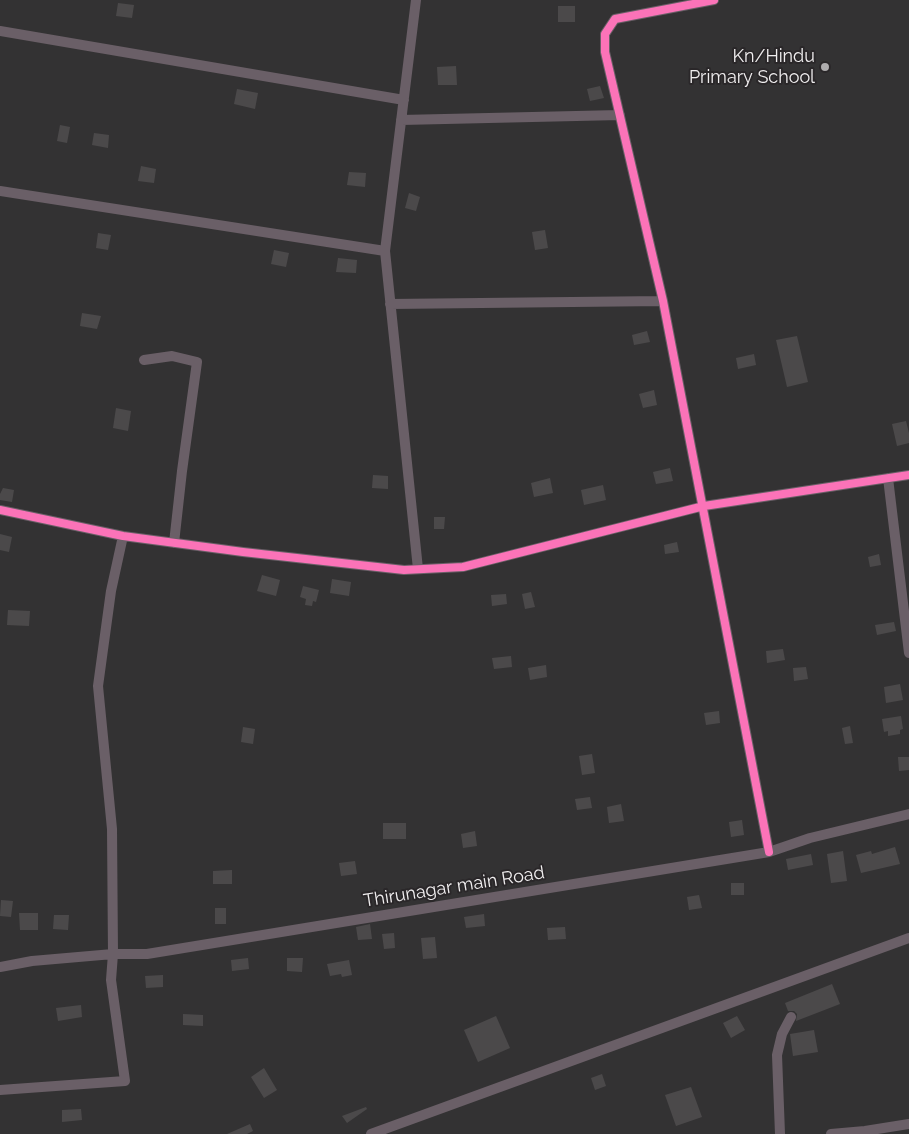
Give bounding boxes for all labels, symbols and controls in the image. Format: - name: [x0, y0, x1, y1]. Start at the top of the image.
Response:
- place label: Kn/Hindu Primary School: [689, 46, 815, 88]
- marker: Kn/Hindu Primary School: [819, 61, 831, 73]
- street label: Thirunagar main Road: [362, 862, 546, 912]

